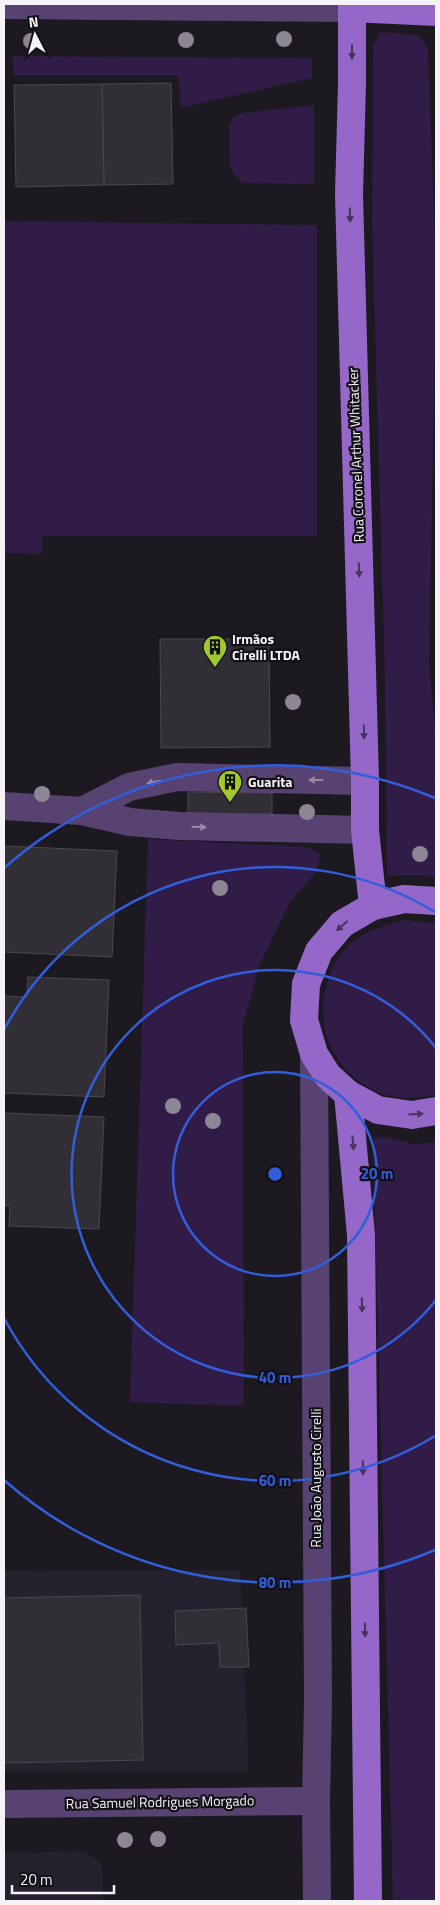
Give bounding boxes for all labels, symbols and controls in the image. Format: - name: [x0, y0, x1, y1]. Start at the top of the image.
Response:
- north arrow: [10, 10, 60, 60]
- text: N: [28, 11, 40, 33]
- one-way arrow: [348, 45, 356, 61]
- one-way arrow: [346, 207, 354, 223]
- street label: Rua Coronel Arthur Whitacker: [342, 367, 369, 543]
- one-way arrow: [356, 562, 364, 578]
- place label: Irmãos Cirelli LTDA: [232, 628, 301, 665]
- building icon: Irmãos Cirelli LTDA: [202, 634, 228, 668]
- one-way arrow: [360, 725, 368, 741]
- building icon: Guarita: [217, 769, 243, 803]
- place label: Guarita: [248, 771, 293, 792]
- one-way arrow: [308, 776, 324, 784]
- one-way arrow: [146, 778, 162, 786]
- one-way arrow: [192, 823, 208, 831]
- one-way arrow: [336, 920, 349, 931]
- one-way arrow: [409, 1109, 425, 1117]
- one-way arrow: [349, 1135, 357, 1151]
- text: 20 m: [361, 1162, 393, 1185]
- centre of rings: [266, 1165, 284, 1183]
- one-way arrow: [358, 1297, 366, 1313]
- text: 40 m: [259, 1366, 291, 1389]
- street label: Rua João Augusto Cirelli: [305, 1408, 326, 1548]
- one-way arrow: [360, 1460, 368, 1476]
- text: 60 m: [259, 1469, 291, 1492]
- text: 80 m: [259, 1571, 291, 1594]
- one-way arrow: [361, 1622, 369, 1638]
- street label: Rua Samuel Rodrigues Morgado: [66, 1789, 254, 1814]
- scale bar: [12, 1862, 115, 1894]
- text: 20 m: [20, 1868, 53, 1891]

